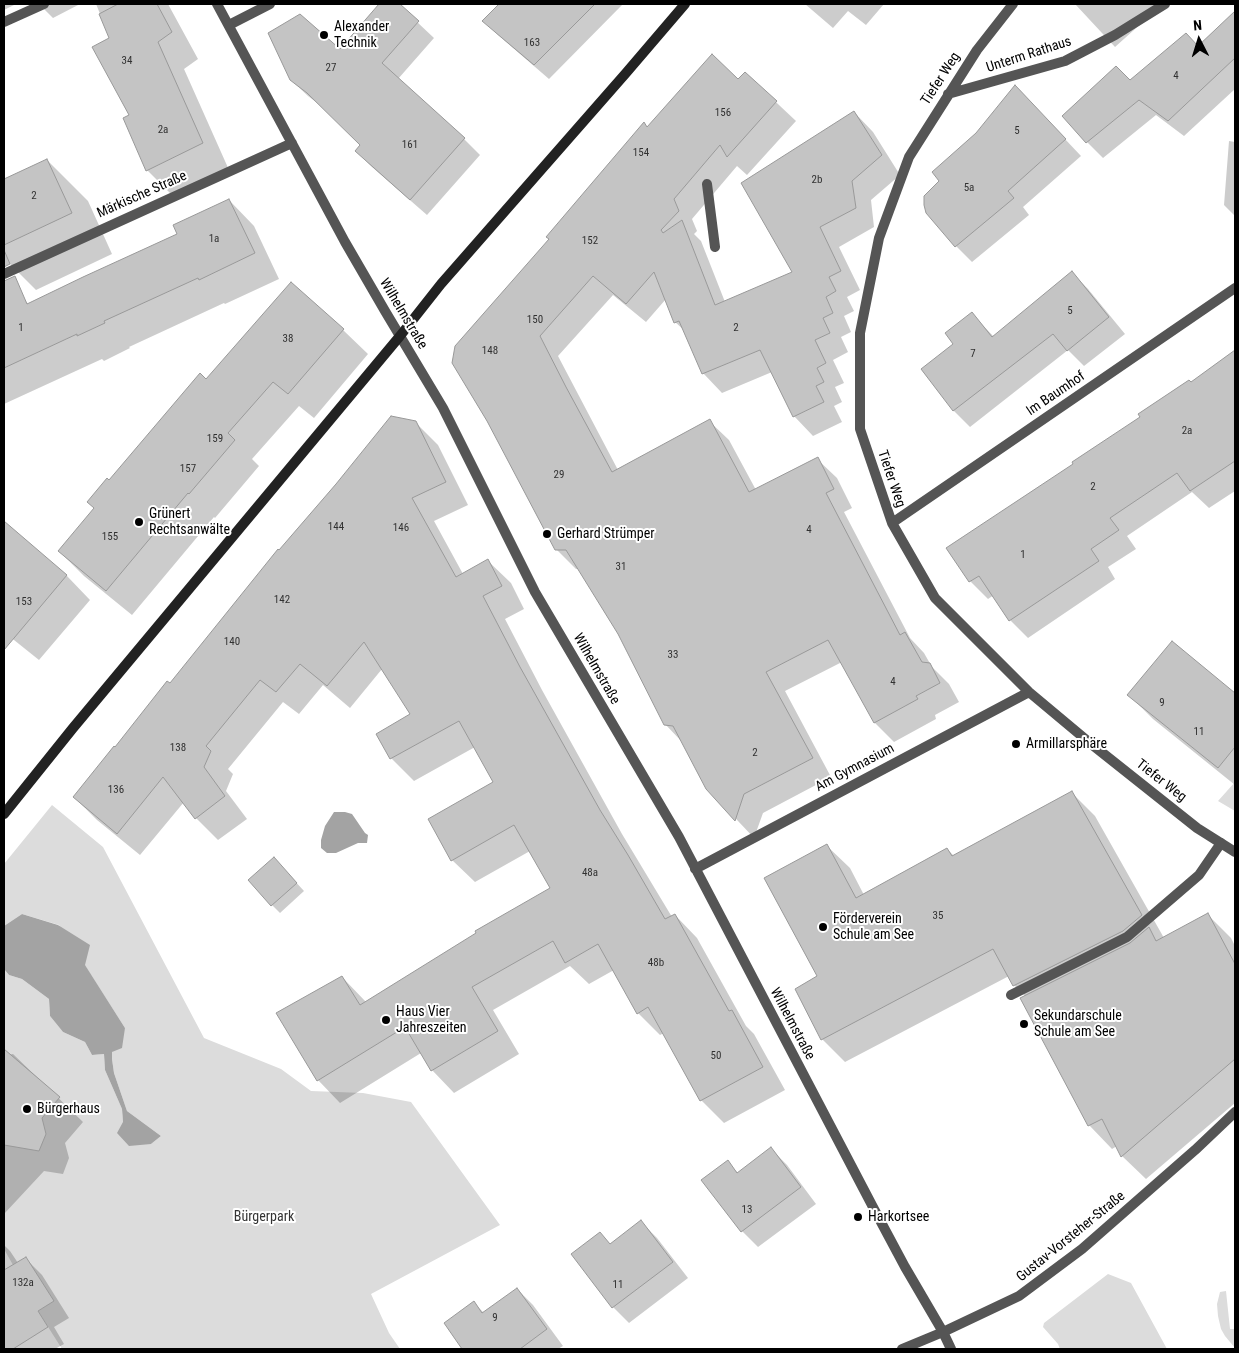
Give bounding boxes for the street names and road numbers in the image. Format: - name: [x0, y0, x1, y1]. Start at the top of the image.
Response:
- street label: Unterm Rathaus: [984, 33, 1074, 77]
- street label: Tiefer Weg: [918, 50, 964, 108]
- street label: Märkische Straße: [95, 168, 189, 222]
- street label: Wilhelmstraße: [375, 276, 431, 352]
- street label: Im Baumhof: [1023, 368, 1089, 420]
- street label: Tiefer Weg: [873, 448, 909, 510]
- street label: Wilhelmstraße: [569, 630, 623, 708]
- street label: Am Gymnasium: [813, 740, 897, 796]
- street label: Tiefer Weg: [1132, 756, 1190, 806]
- street label: Wilhelmstraße: [766, 985, 818, 1063]
- street label: Gustav-Vorsteher-Straße: [1013, 1188, 1129, 1286]

